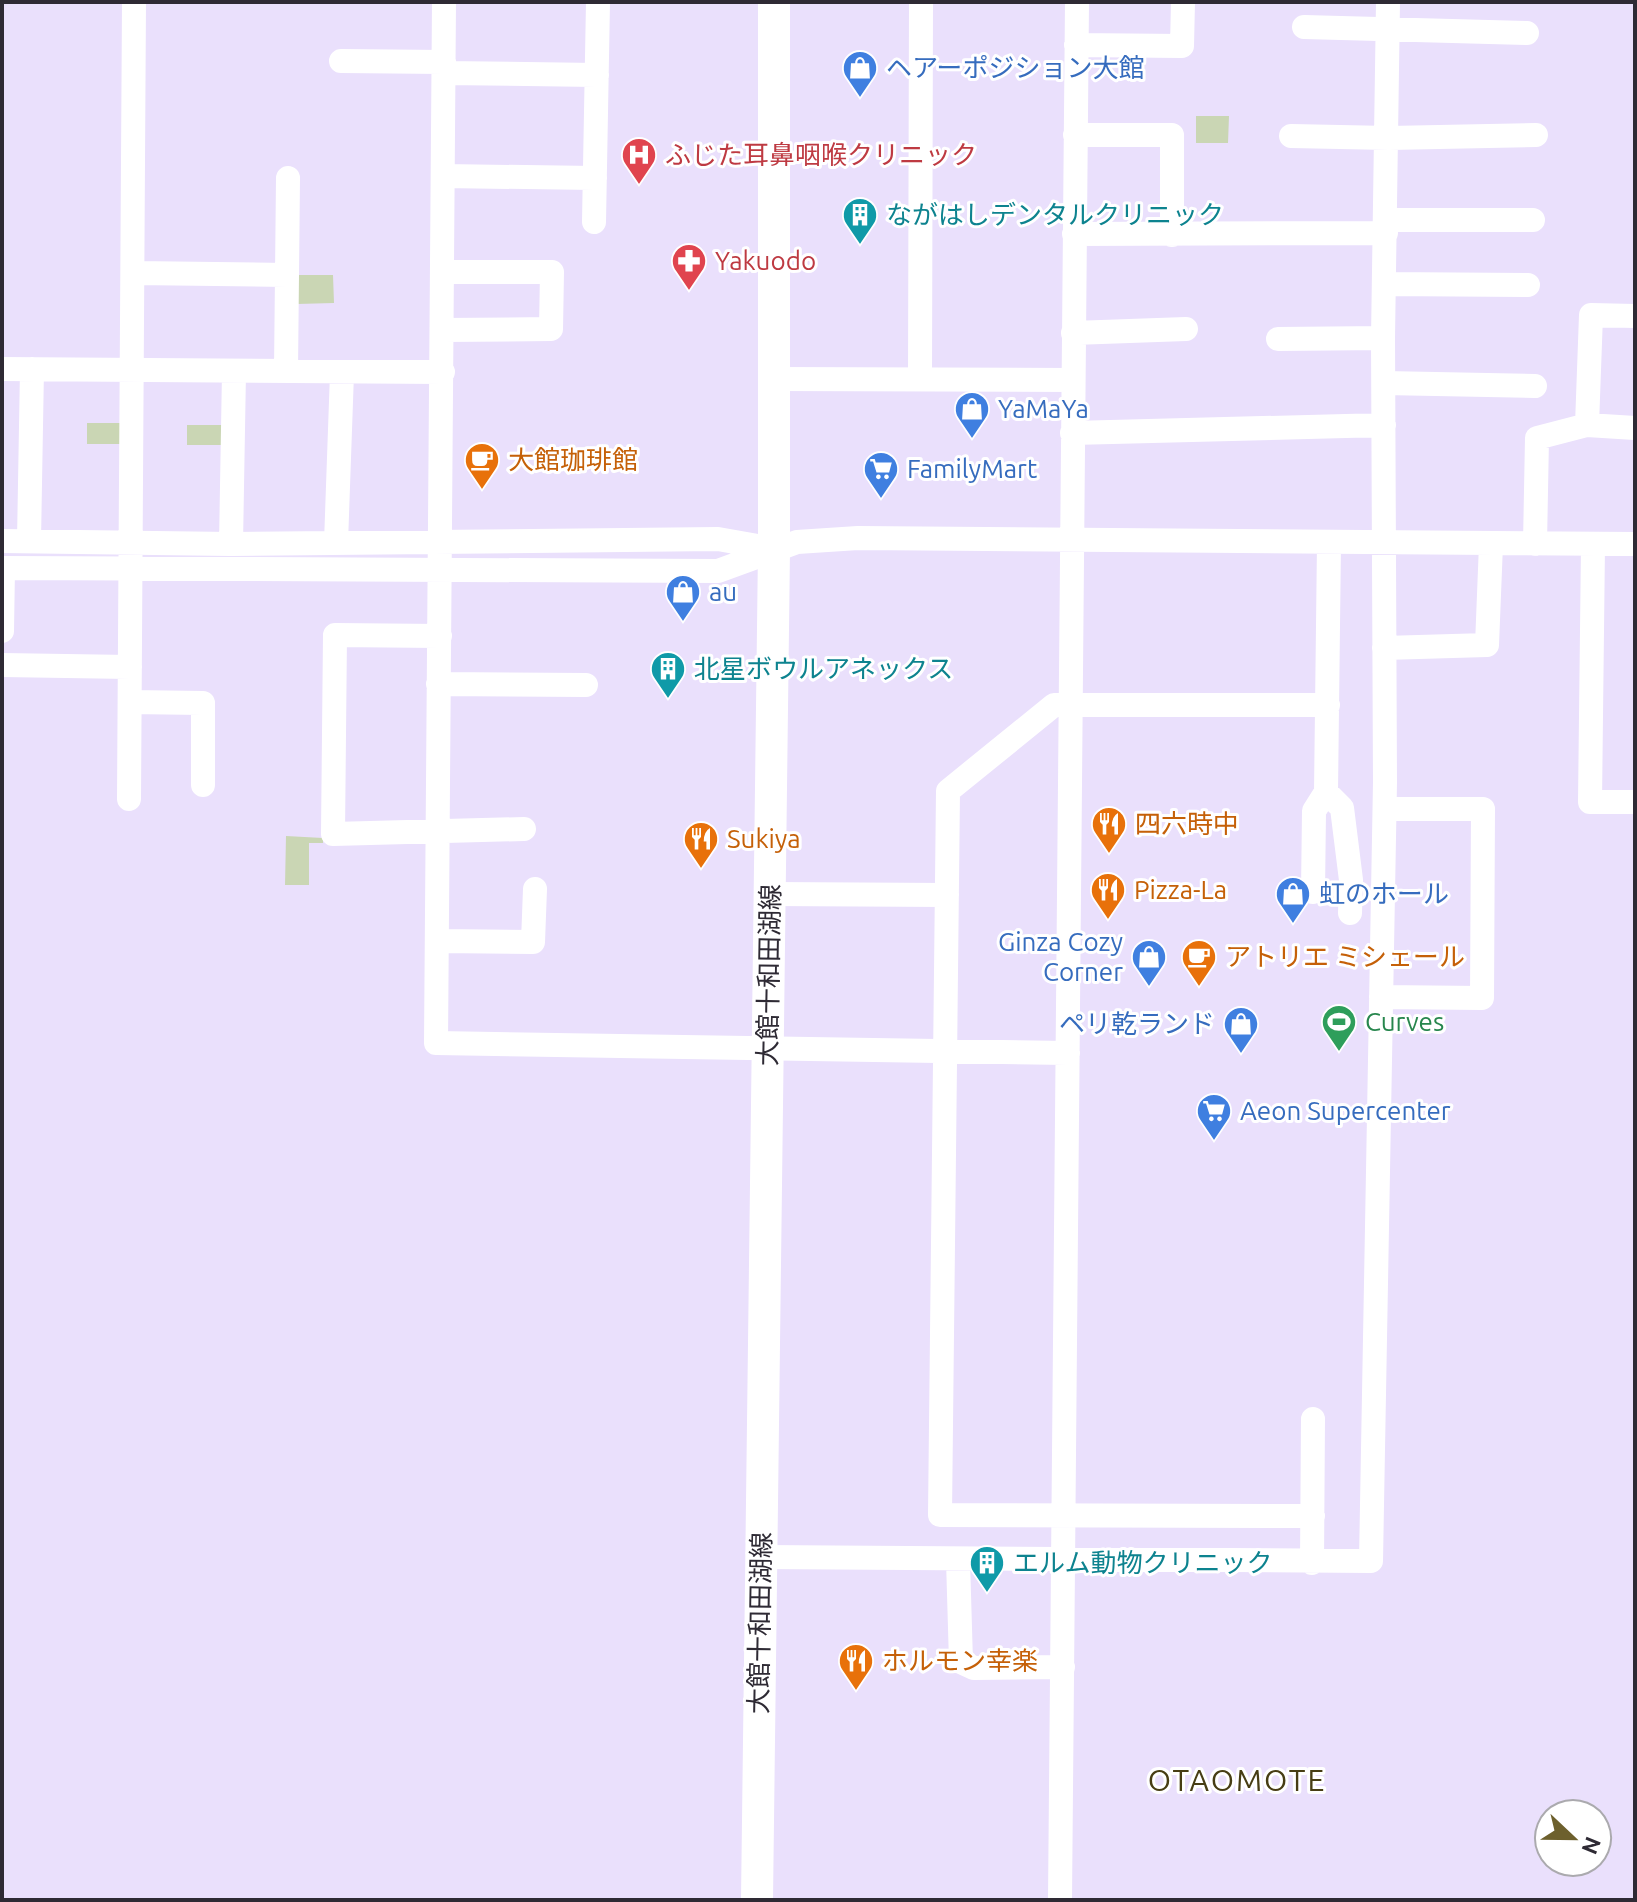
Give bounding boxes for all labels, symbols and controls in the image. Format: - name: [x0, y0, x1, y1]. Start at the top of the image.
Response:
- shop icon: ヘアーポジション大館: [841, 49, 879, 99]
- place label: ヘアーポジション大館: [886, 53, 1144, 82]
- hospital icon: ふじた耳鼻咽喉クリニック: [620, 136, 658, 186]
- place label: ふじた耳鼻咽喉クリニック: [665, 140, 977, 169]
- building icon: ながはしデンタルクリニック: [841, 196, 879, 246]
- place label: ながはしデンタルクリニック: [886, 200, 1224, 229]
- pharmacy icon: Yakuodo: [670, 242, 708, 292]
- place label: Yakuodo: [715, 246, 816, 275]
- shop icon: YaMaYa: [953, 390, 991, 440]
- place label: YaMaYa: [998, 394, 1089, 423]
- cafe icon: 大館珈琲館: [463, 441, 501, 491]
- place label: 大館珈琲館: [508, 445, 638, 474]
- supermarket icon: FamilyMart: [862, 450, 900, 500]
- place label: FamilyMart: [907, 454, 1037, 483]
- shop icon: au: [664, 573, 702, 623]
- place label: au: [709, 577, 737, 606]
- building icon: 北星ボウルアネックス: [649, 650, 687, 700]
- place label: 北星ボウルアネックス: [694, 654, 953, 683]
- restaurant icon: 四六時中: [1090, 805, 1128, 855]
- place label: 四六時中: [1135, 809, 1239, 838]
- restaurant icon: Sukiya: [682, 820, 720, 870]
- place label: Sukiya: [727, 824, 801, 853]
- restaurant icon: Pizza-La: [1089, 871, 1127, 921]
- place label: Pizza-La: [1134, 875, 1227, 904]
- shop icon: 虹のホール: [1274, 875, 1312, 925]
- place label: 虹のホール: [1319, 879, 1449, 908]
- street label: 大館十和田湖線: [752, 884, 785, 1066]
- place label: Ginza Cozy Corner: [998, 927, 1123, 986]
- shop icon: Ginza Cozy Corner: [1130, 938, 1168, 988]
- cafe icon: アトリエ ミシェール: [1180, 938, 1218, 988]
- place label: アトリエ ミシェール: [1225, 942, 1465, 971]
- sports icon: Curves: [1320, 1003, 1358, 1053]
- shop icon: ペリ乾ランド: [1222, 1005, 1260, 1055]
- place label: Curves: [1365, 1007, 1444, 1036]
- place label: ペリ乾ランド: [1059, 1009, 1215, 1038]
- supermarket icon: Aeon Supercenter: [1195, 1092, 1233, 1142]
- place label: Aeon Supercenter: [1240, 1096, 1451, 1125]
- street label: 大館十和田湖線: [743, 1532, 776, 1714]
- building icon: エルム動物クリニック: [968, 1544, 1006, 1594]
- place label: エルム動物クリニック: [1013, 1548, 1272, 1577]
- restaurant icon: ホルモン幸楽: [837, 1642, 875, 1692]
- place label: ホルモン幸楽: [882, 1646, 1038, 1675]
- district label: OTAOMOTE: [1148, 1763, 1326, 1797]
- north arrow: [1533, 1798, 1613, 1878]
- text: N: [1577, 1833, 1607, 1858]

